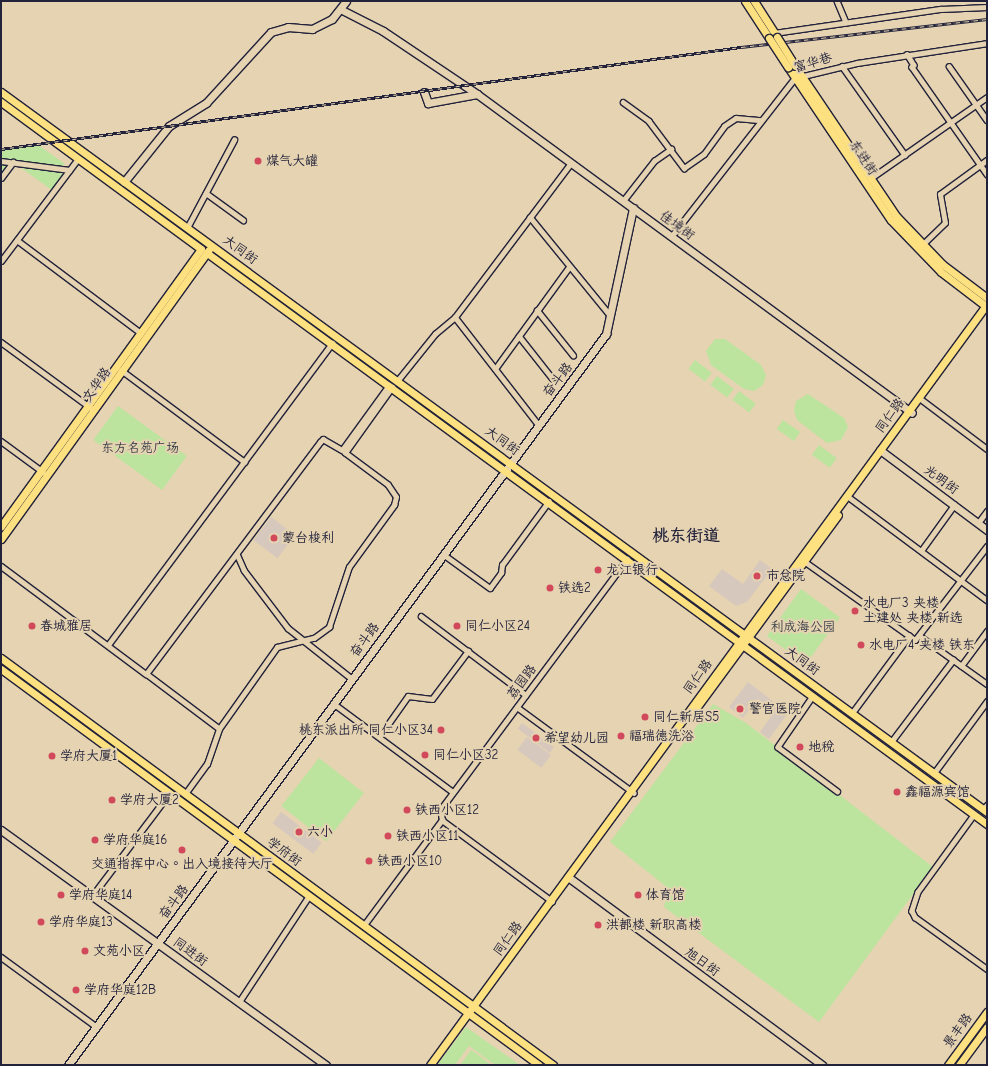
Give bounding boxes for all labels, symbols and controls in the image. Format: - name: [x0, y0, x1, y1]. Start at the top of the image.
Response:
- street label: 富华巷: [792, 50, 834, 76]
- street label: 东进街: [846, 137, 880, 179]
- place label: 煤气大罐: [266, 153, 318, 169]
- marker: 煤气大罐: [253, 156, 263, 166]
- street label: 佳境街: [657, 208, 697, 244]
- street label: 大同街: [220, 232, 260, 268]
- street label: 奋斗路: [540, 360, 576, 400]
- street label: 文华路: [79, 365, 115, 405]
- street label: 同仁路: [872, 396, 908, 436]
- street label: 大同街: [482, 423, 522, 459]
- park label: 东方名苑广场: [101, 440, 179, 456]
- street label: 光明街: [921, 462, 961, 498]
- district label: 桃东街道: [652, 526, 720, 546]
- place label: 蒙台梭利: [282, 530, 334, 546]
- marker: 蒙台梭利: [269, 533, 279, 543]
- place label: 龙江银行: [606, 562, 658, 578]
- marker: 龙江银行: [593, 565, 603, 575]
- place label: 市总院: [766, 568, 805, 584]
- marker: 市总院: [751, 570, 763, 582]
- place label: 铁选2: [558, 580, 591, 596]
- marker: 铁选2: [545, 583, 555, 593]
- place label: 水电厂3 夹楼 土建处 夹楼 新选: [863, 596, 963, 627]
- marker: 水电厂3 夹楼 土建处 夹楼 新选: [850, 606, 860, 616]
- place label: 春城雅居: [40, 618, 92, 634]
- place label: 同仁小区24: [465, 618, 530, 634]
- park label: 利成海公园: [771, 619, 835, 635]
- street label: 奋斗路: [347, 620, 383, 660]
- marker: 春城雅居: [27, 621, 37, 631]
- marker: 同仁小区24: [452, 621, 462, 631]
- place label: 水电厂4 夹楼 铁东: [869, 637, 975, 653]
- marker: 水电厂4 夹楼 铁东: [856, 640, 866, 650]
- street label: 大同街: [782, 643, 822, 679]
- street label: 同仁路: [680, 657, 716, 697]
- street label: 荔园路: [504, 662, 540, 702]
- place label: 警官医院: [749, 701, 801, 717]
- marker: 警官医院: [734, 703, 746, 715]
- place label: 同仁新居S5: [653, 709, 719, 725]
- marker: 同仁新居S5: [640, 712, 650, 722]
- place label: 桃东派出所 同仁小区34: [299, 722, 433, 738]
- marker: 桃东派出所 同仁小区34: [436, 725, 446, 735]
- place label: 福瑞德洗浴: [629, 728, 694, 744]
- place label: 希望幼儿园: [544, 730, 609, 746]
- marker: 福瑞德洗浴: [616, 731, 626, 741]
- marker: 希望幼儿园: [531, 733, 541, 743]
- place label: 地税: [808, 739, 834, 755]
- marker: 地税: [795, 742, 805, 752]
- place label: 同仁小区32: [433, 747, 498, 763]
- place label: 学府大厦1: [60, 748, 117, 764]
- marker: 同仁小区32: [420, 750, 430, 760]
- marker: 学府大厦1: [47, 751, 57, 761]
- place label: 鑫福源宾馆: [905, 784, 970, 800]
- marker: 鑫福源宾馆: [892, 787, 902, 797]
- place label: 学府大厦2: [120, 792, 179, 808]
- marker: 学府大厦2: [107, 795, 117, 805]
- place label: 铁西小区12: [415, 802, 479, 818]
- marker: 铁西小区12: [402, 805, 412, 815]
- place label: 六小: [307, 824, 333, 840]
- marker: 六小: [294, 827, 304, 837]
- place label: 铁西小区11: [396, 828, 458, 844]
- marker: 铁西小区11: [383, 831, 393, 841]
- place label: 学府华庭16: [103, 832, 167, 848]
- street label: 学府街: [264, 834, 304, 870]
- marker: 学府华庭16: [90, 835, 100, 845]
- marker: 交通指挥中心。出入境接待大厅: [177, 845, 187, 855]
- place label: 铁西小区10: [377, 853, 442, 869]
- place label: 交通指挥中心。出入境接待大厅: [91, 856, 273, 872]
- marker: 铁西小区10: [364, 856, 374, 866]
- street label: 奋斗路: [156, 882, 192, 922]
- place label: 学府华庭14: [69, 887, 132, 903]
- place label: 体育馆: [646, 887, 685, 903]
- marker: 学府华庭14: [56, 890, 66, 900]
- marker: 体育馆: [633, 890, 643, 900]
- place label: 学府华庭13: [49, 914, 113, 930]
- marker: 学府华庭13: [36, 917, 46, 927]
- place label: 洪都楼 新职高楼: [606, 917, 701, 933]
- street label: 同仁路: [490, 919, 526, 959]
- marker: 洪都楼 新职高楼: [593, 920, 603, 930]
- street label: 同进街: [170, 934, 210, 970]
- place label: 文苑小区: [93, 943, 145, 959]
- street label: 旭日街: [682, 944, 722, 980]
- marker: 文苑小区: [80, 946, 90, 956]
- place label: 学府华庭12B: [84, 982, 156, 998]
- marker: 学府华庭12B: [71, 985, 81, 995]
- street label: 景丰路: [940, 1011, 976, 1051]

